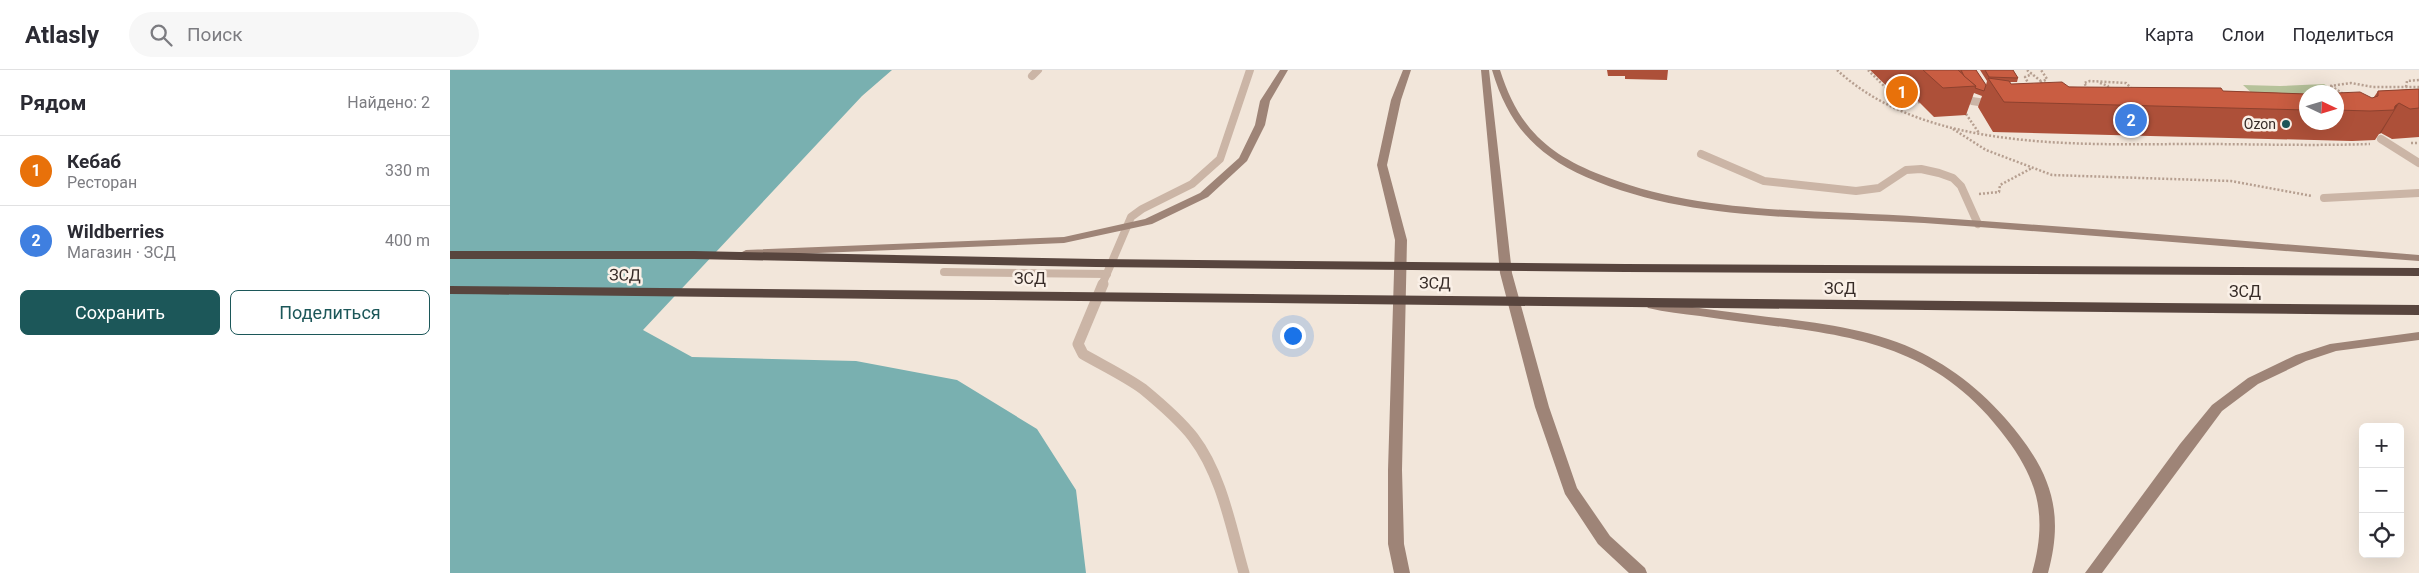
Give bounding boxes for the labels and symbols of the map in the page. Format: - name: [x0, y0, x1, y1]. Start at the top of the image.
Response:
- pin: 1: [1886, 73, 1918, 111]
- north arrow: [2299, 85, 2344, 130]
- pin: 2: [2115, 101, 2147, 139]
- place label: Ozon: [2244, 116, 2276, 132]
- marker: Ozon: [2280, 118, 2292, 130]
- street label: ЗСД: [609, 265, 641, 285]
- street label: ЗСД: [1014, 269, 1046, 288]
- street label: ЗСД: [1419, 273, 1451, 293]
- street label: ЗСД: [1824, 279, 1856, 298]
- street label: ЗСД: [2229, 282, 2261, 301]
- your location: [1280, 323, 1306, 349]

